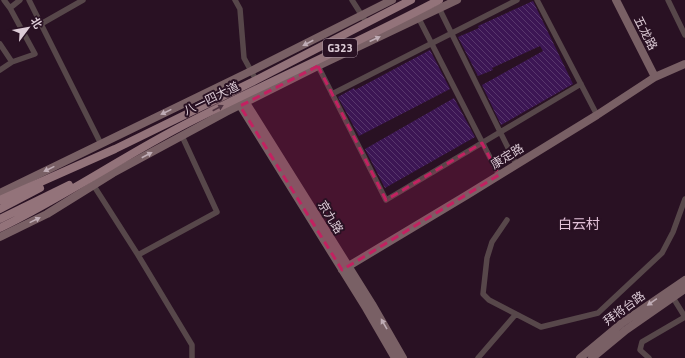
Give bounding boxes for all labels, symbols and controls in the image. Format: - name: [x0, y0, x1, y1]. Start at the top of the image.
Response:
- north arrow: [8, 8, 48, 48]
- street label: 五龙路: [629, 13, 663, 53]
- text: 北: [27, 14, 46, 32]
- one-way arrow: [370, 36, 381, 42]
- road number: G323: [323, 39, 357, 57]
- one-way arrow: [302, 40, 313, 46]
- street label: 八一四大道: [180, 76, 242, 120]
- one-way arrow: [212, 105, 224, 111]
- one-way arrow: [160, 109, 171, 116]
- street label: 康定路: [487, 138, 527, 174]
- one-way arrow: [141, 152, 153, 158]
- one-way arrow: [43, 166, 55, 172]
- street label: 京九路: [313, 197, 349, 237]
- district label: 白云村: [558, 213, 600, 234]
- one-way arrow: [29, 217, 41, 223]
- street label: 拜将台路: [599, 286, 649, 330]
- one-way arrow: [647, 298, 658, 306]
- one-way arrow: [380, 318, 387, 330]

